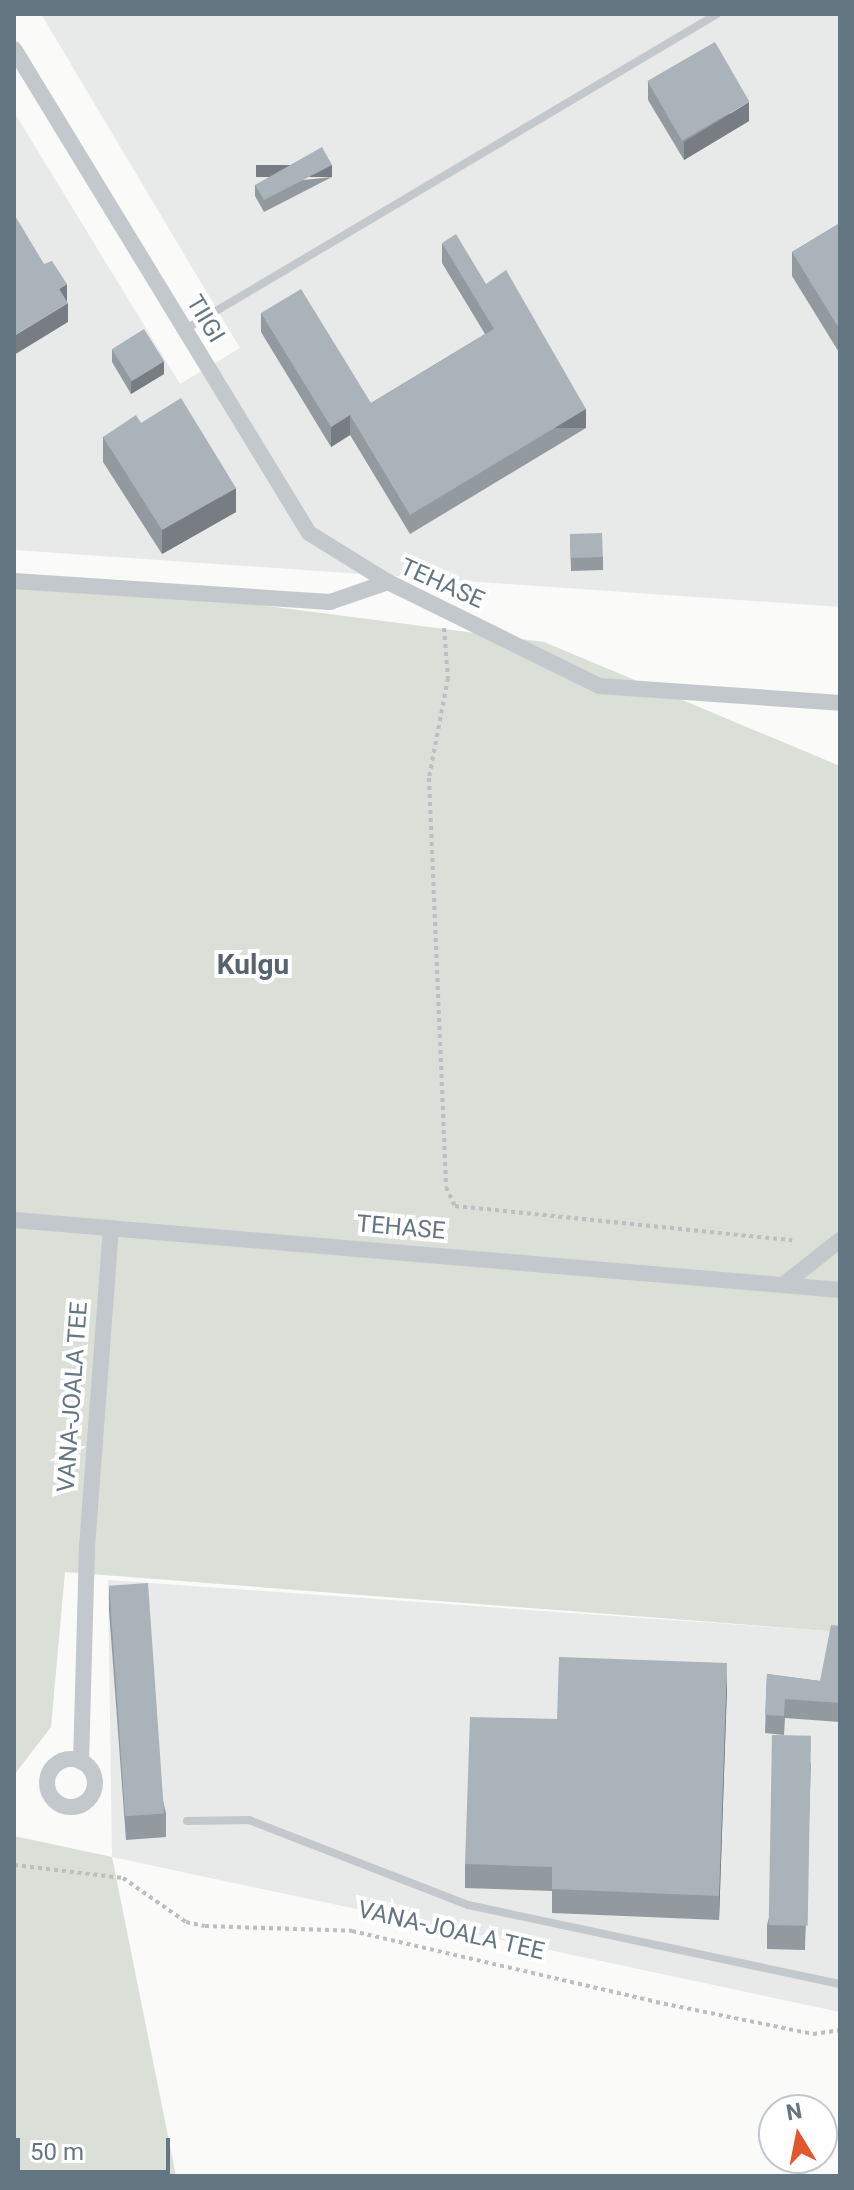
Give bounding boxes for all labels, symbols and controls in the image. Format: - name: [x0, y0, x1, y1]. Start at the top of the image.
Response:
- street label: TIIGI: [180, 290, 230, 348]
- street label: TEHASE: [396, 553, 488, 615]
- district label: Kulgu: [217, 948, 289, 982]
- street label: TEHASE: [355, 1210, 447, 1246]
- street label: VANA-JOALA TEE: [52, 1301, 94, 1493]
- street label: VANA-JOALA TEE: [355, 1895, 547, 1967]
- north arrow: [758, 2094, 838, 2174]
- text: N: [784, 2098, 804, 2126]
- scale bar: [20, 2122, 174, 2172]
- text: 50 m: [30, 2138, 84, 2166]

